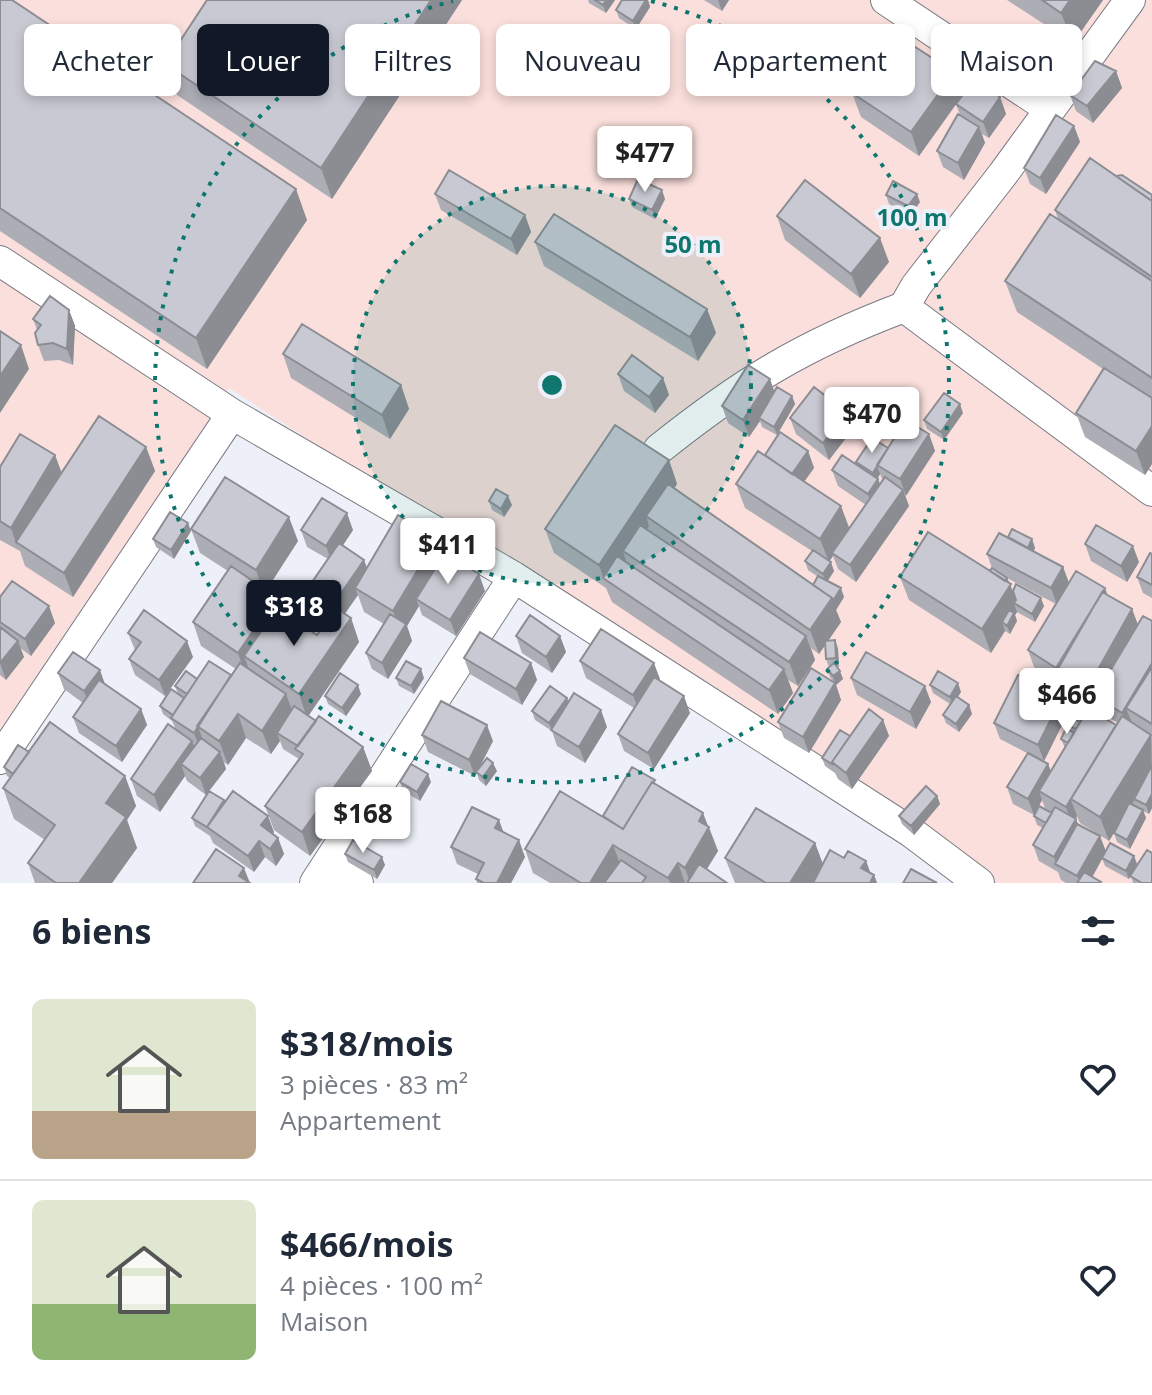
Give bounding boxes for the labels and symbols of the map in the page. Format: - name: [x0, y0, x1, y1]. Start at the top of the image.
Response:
- pin: $477: [598, 126, 692, 194]
- text: 100 m: [877, 200, 947, 233]
- text: 50 m: [664, 227, 722, 260]
- centre of rings: [538, 371, 566, 399]
- pin: $470: [825, 387, 919, 455]
- pin: $411: [401, 518, 495, 586]
- pin: $318: [247, 580, 341, 648]
- pin: $466: [1020, 668, 1114, 736]
- pin: $168: [316, 787, 410, 855]

